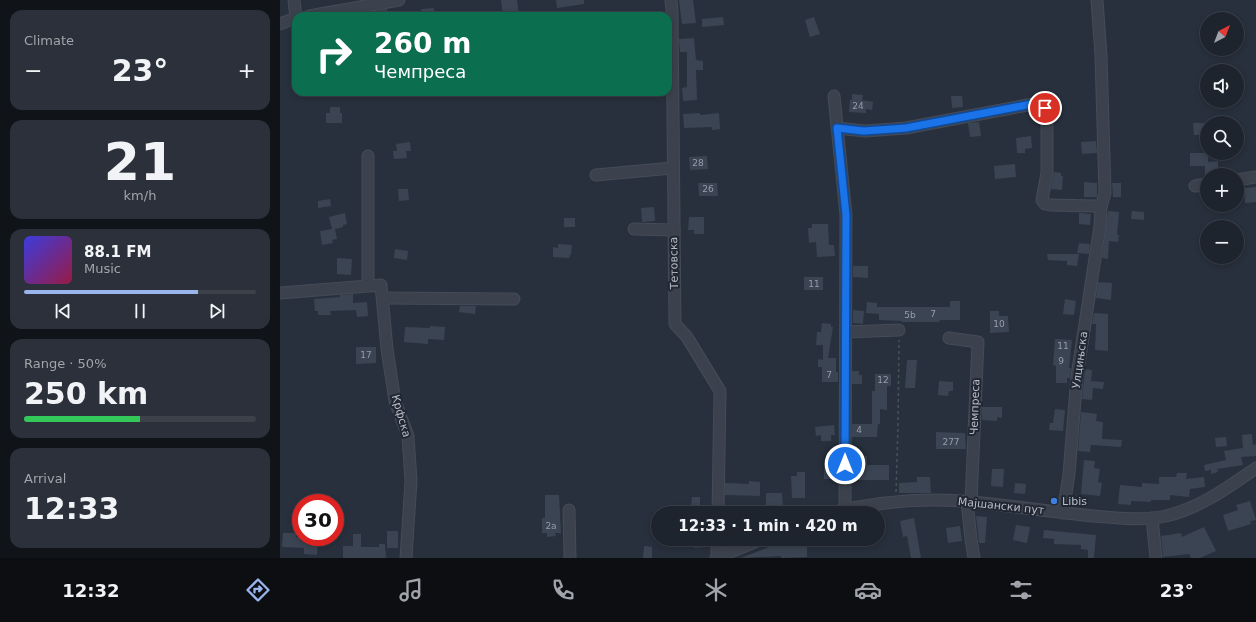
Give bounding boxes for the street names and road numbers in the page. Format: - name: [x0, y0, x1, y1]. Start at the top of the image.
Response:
- street label: Тетовска: [667, 237, 681, 290]
- street label: Улцињска: [1070, 331, 1090, 389]
- street label: Чемпреса: [968, 379, 982, 435]
- street label: Крфска: [389, 393, 413, 439]
- street label: Мајшански пут: [957, 495, 1045, 517]

